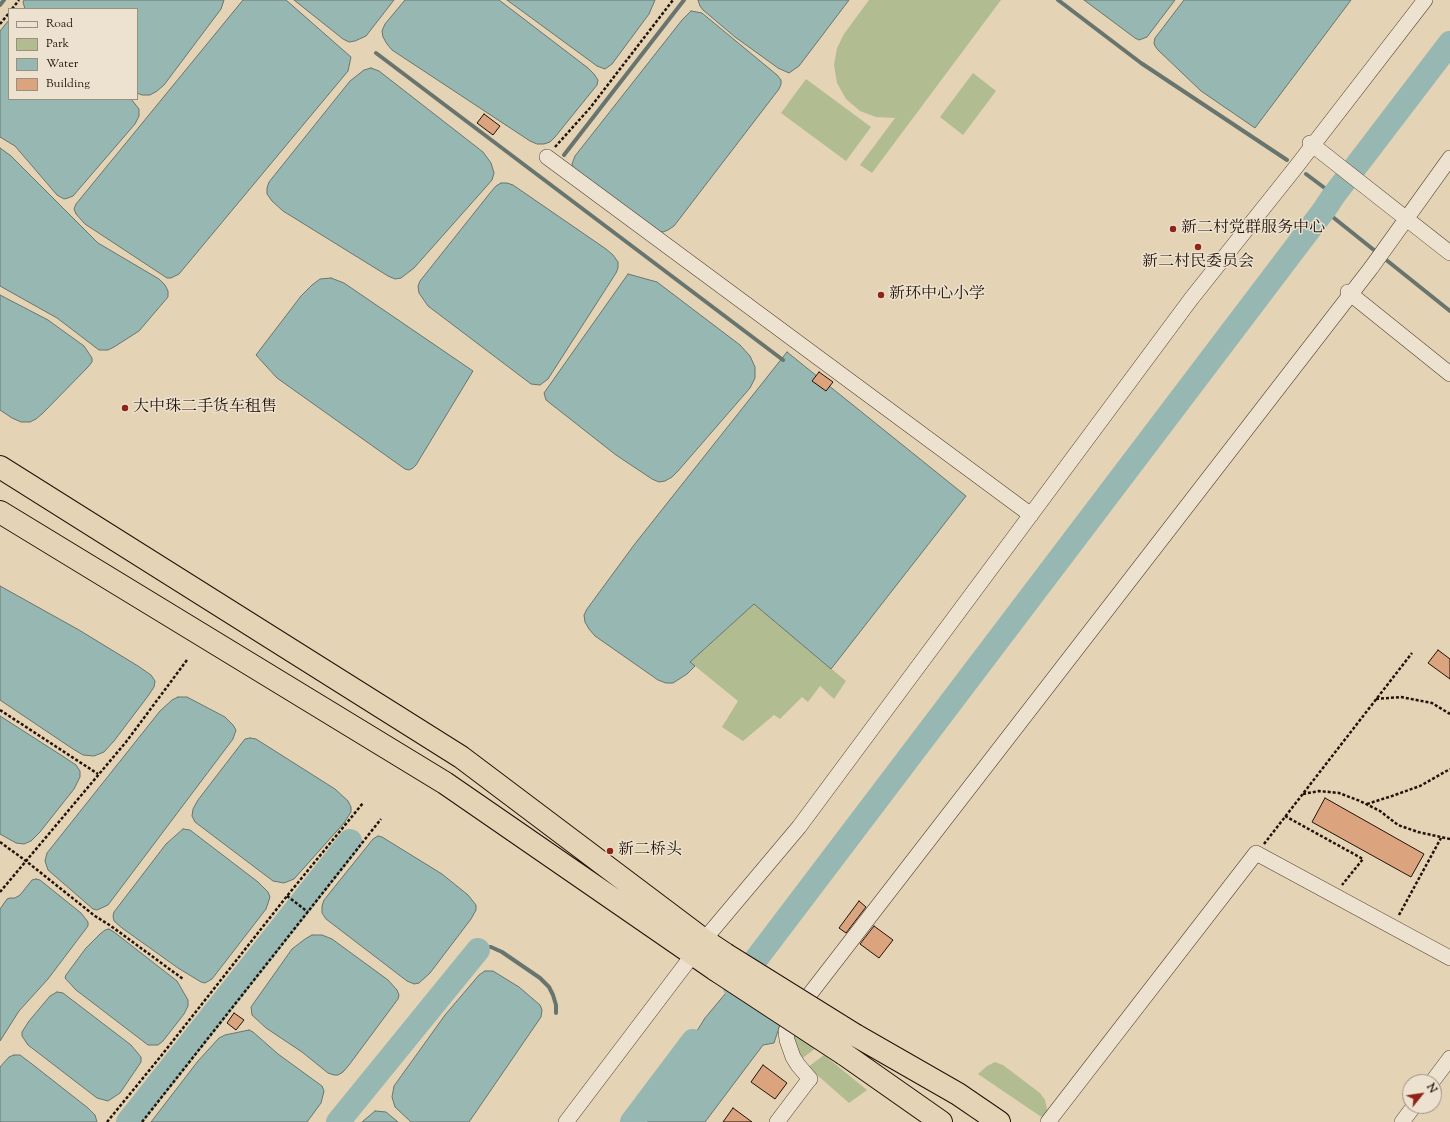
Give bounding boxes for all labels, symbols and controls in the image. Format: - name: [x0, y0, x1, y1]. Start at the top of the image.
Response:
- legend: [8, 8, 138, 100]
- text: Road: [46, 15, 73, 33]
- text: Park: [46, 35, 69, 53]
- text: Water: [46, 55, 78, 73]
- text: Building: [46, 75, 90, 93]
- place label: 新二村党群服务中心: [1181, 219, 1325, 239]
- marker: 新二村党群服务中心: [1168, 224, 1178, 234]
- marker: 新二村民委员会: [1193, 242, 1203, 252]
- place label: 新二村民委员会: [1142, 253, 1254, 273]
- place label: 新环中心小学: [889, 285, 985, 305]
- marker: 新环中心小学: [876, 290, 886, 300]
- place label: 大中珠二手货车租售: [133, 398, 277, 418]
- marker: 大中珠二手货车租售: [120, 403, 130, 413]
- place label: 新二桥头: [618, 841, 682, 861]
- marker: 新二桥头: [605, 846, 615, 856]
- north arrow: [1402, 1074, 1442, 1114]
- text: N: [1422, 1081, 1441, 1096]

